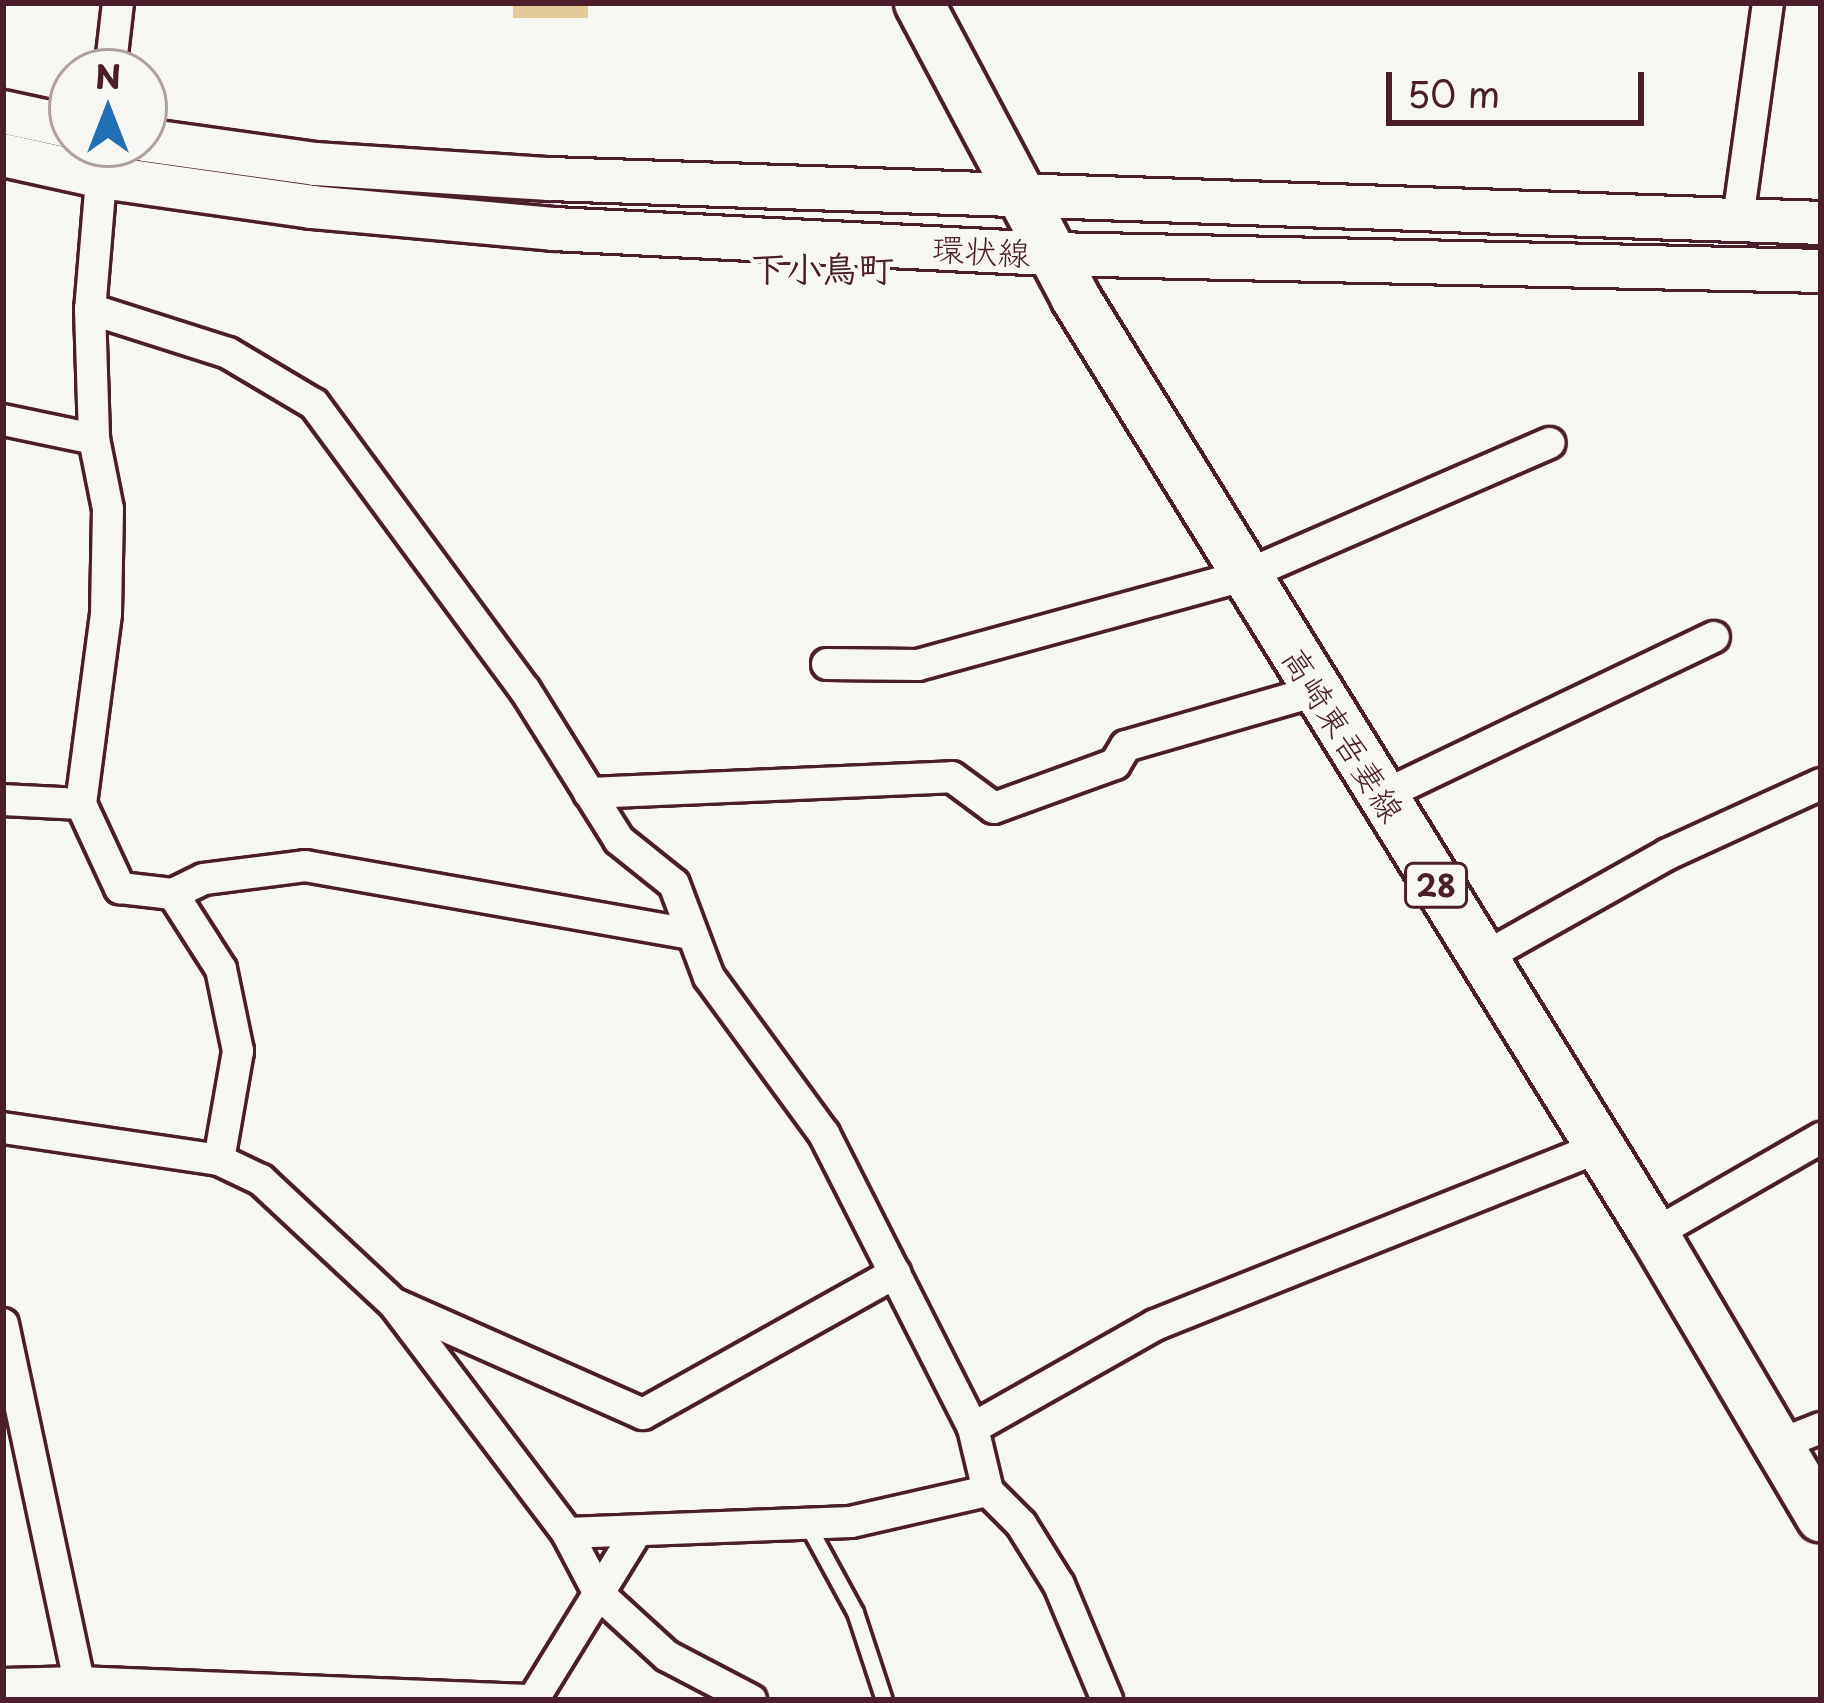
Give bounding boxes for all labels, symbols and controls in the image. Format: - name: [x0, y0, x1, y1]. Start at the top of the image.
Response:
- north arrow: [48, 48, 168, 168]
- scale bar: [1392, 48, 1650, 122]
- text: N: [95, 50, 121, 100]
- text: 50 m: [1407, 66, 1500, 120]
- street label: 環状線: [931, 228, 1031, 272]
- district label: 下小鳥町: [750, 246, 894, 290]
- street label: 高崎東吾妻線: [1275, 640, 1413, 828]
- road number: 28: [1403, 861, 1469, 909]

